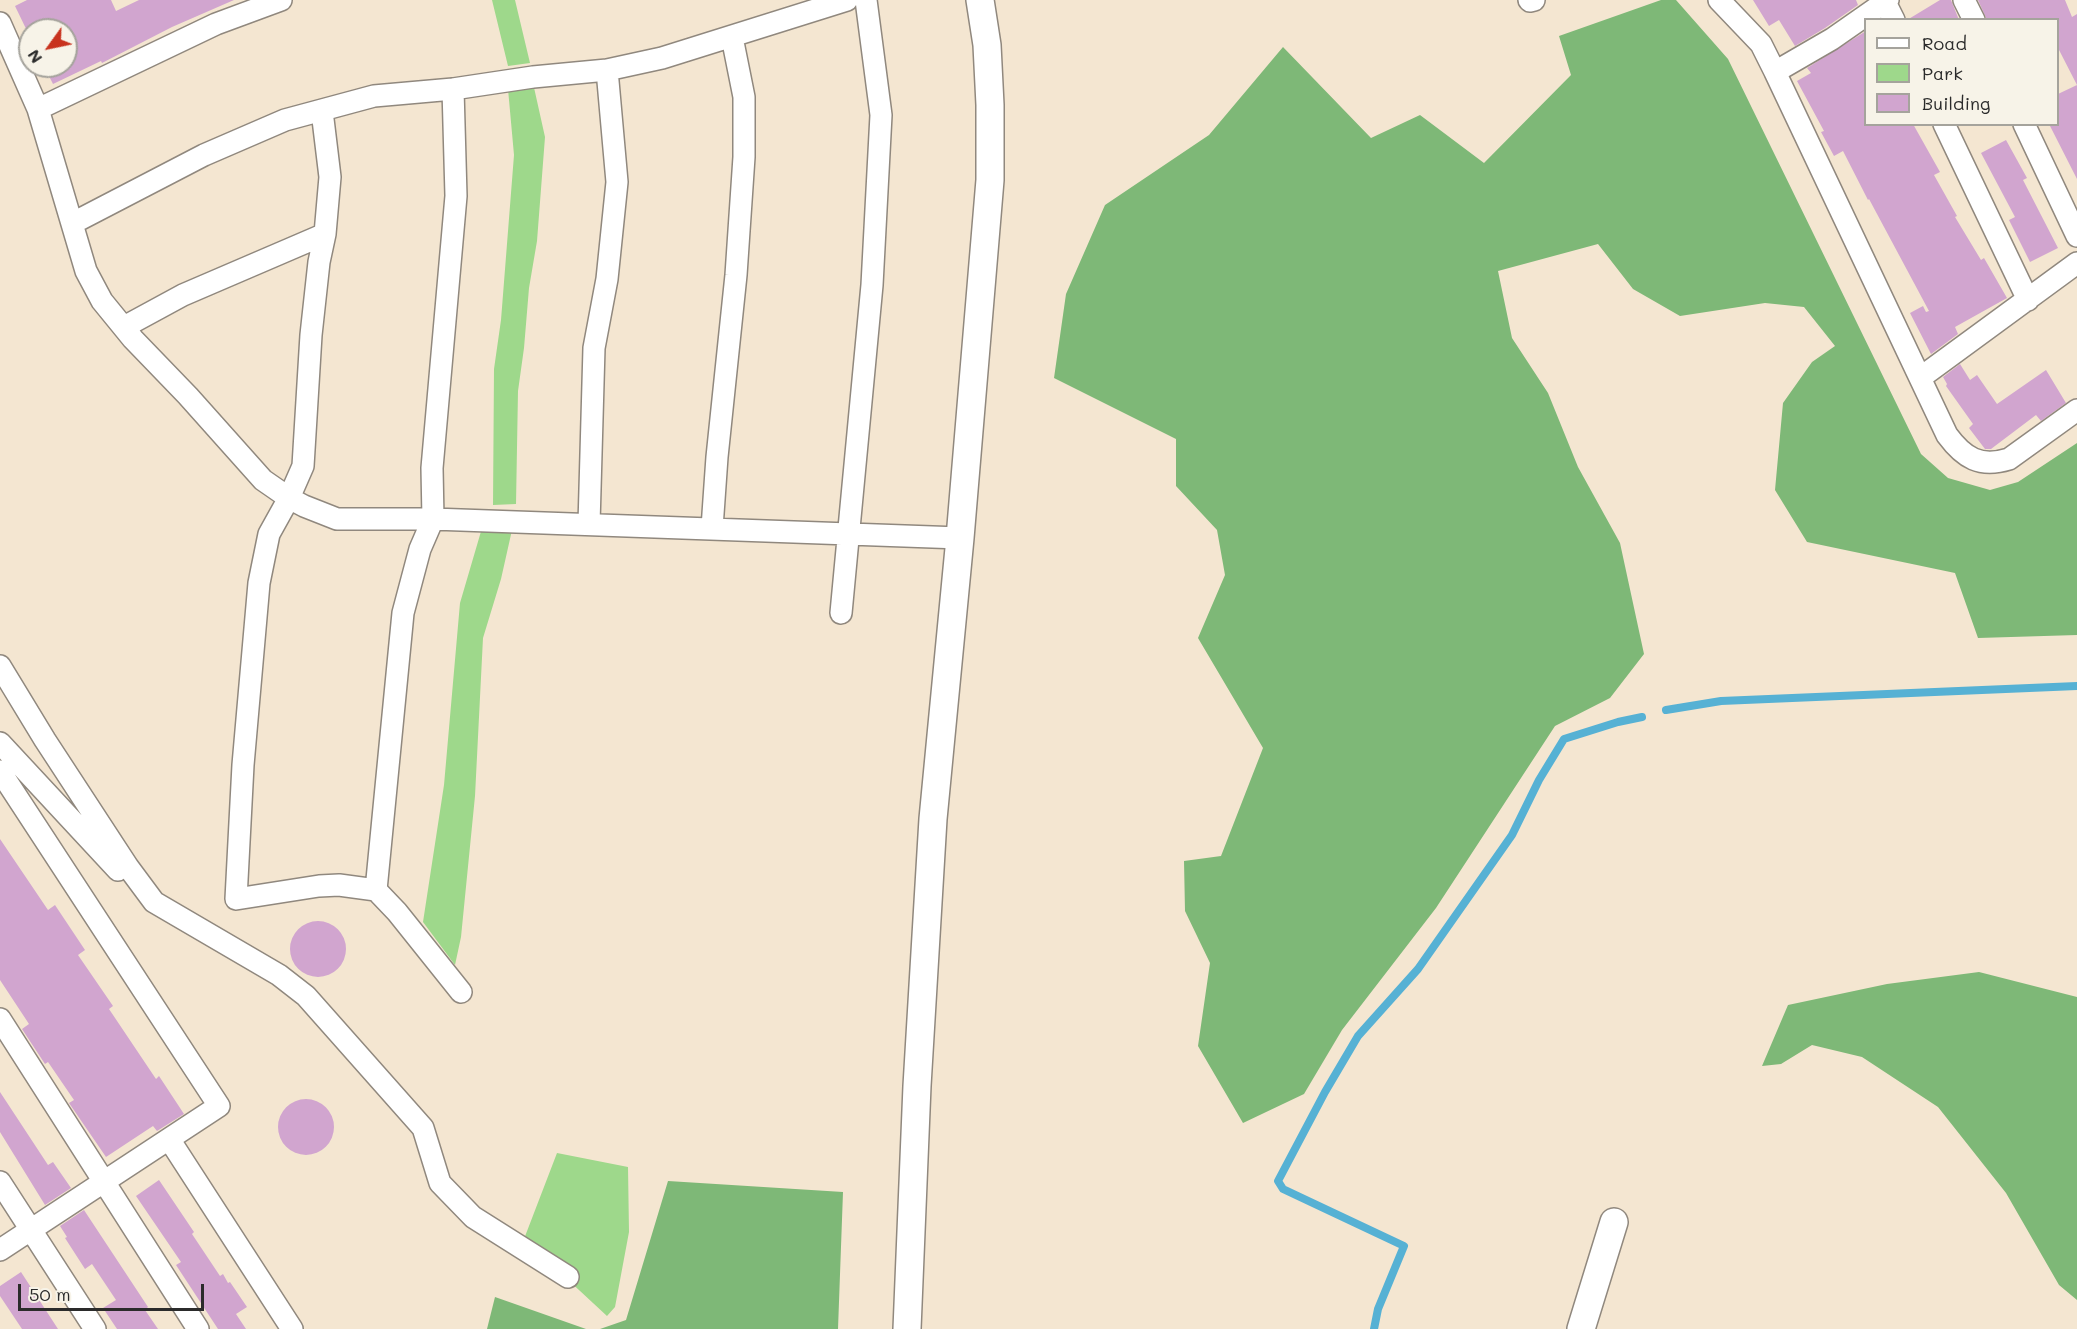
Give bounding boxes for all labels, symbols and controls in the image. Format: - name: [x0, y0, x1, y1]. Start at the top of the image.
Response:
- north arrow: [18, 18, 78, 78]
- legend: [1864, 18, 2059, 126]
- text: Road: [1922, 31, 1967, 55]
- text: N: [22, 46, 46, 68]
- text: Park: [1922, 61, 1963, 85]
- text: Building: [1922, 91, 1990, 115]
- scale bar: [21, 1272, 207, 1310]
- text: 50 m: [29, 1282, 71, 1306]

